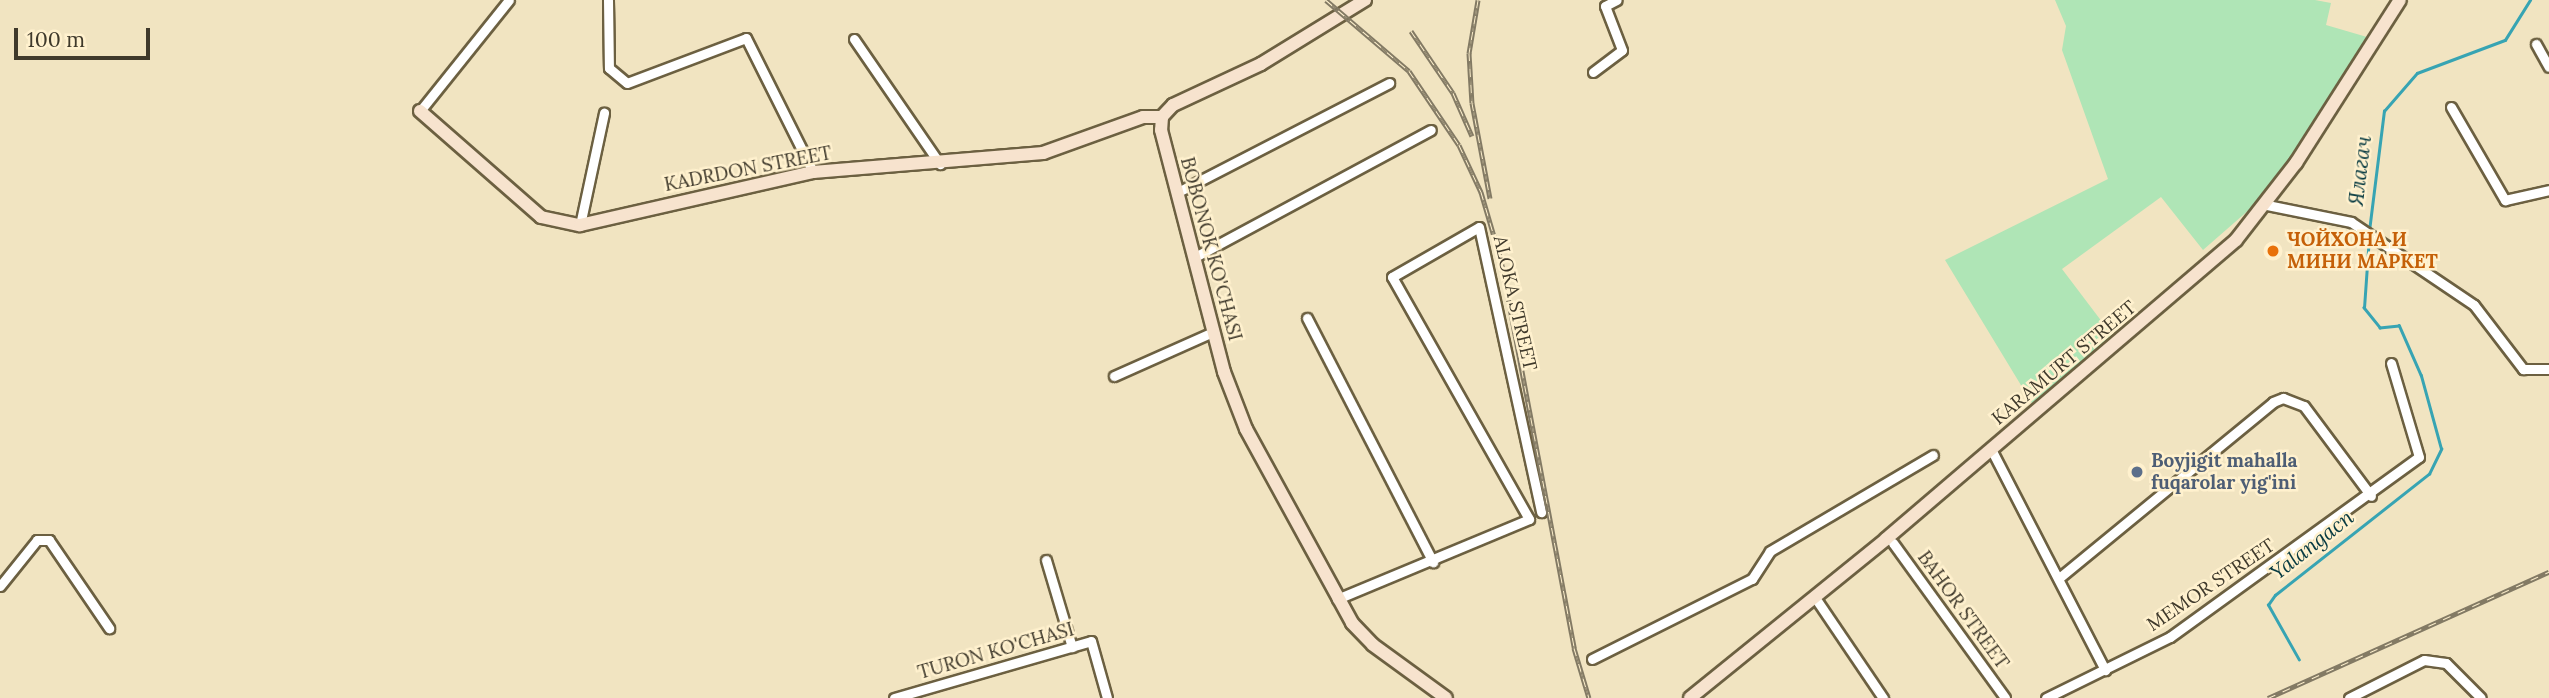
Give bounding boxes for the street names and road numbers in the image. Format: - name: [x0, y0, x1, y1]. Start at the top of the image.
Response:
- street label: KADRDON STREET: [662, 142, 834, 196]
- street label: BOBONOK KO'CHASI: [1175, 155, 1247, 343]
- street label: ALOKA STREET: [1488, 233, 1542, 373]
- street label: KARAMURT STREET: [1987, 296, 2141, 430]
- street label: MEMOR STREET: [2143, 534, 2279, 636]
- street label: BAHOR STREET: [1913, 547, 2013, 673]
- street label: TURON KO'CHASI: [915, 618, 1077, 684]

